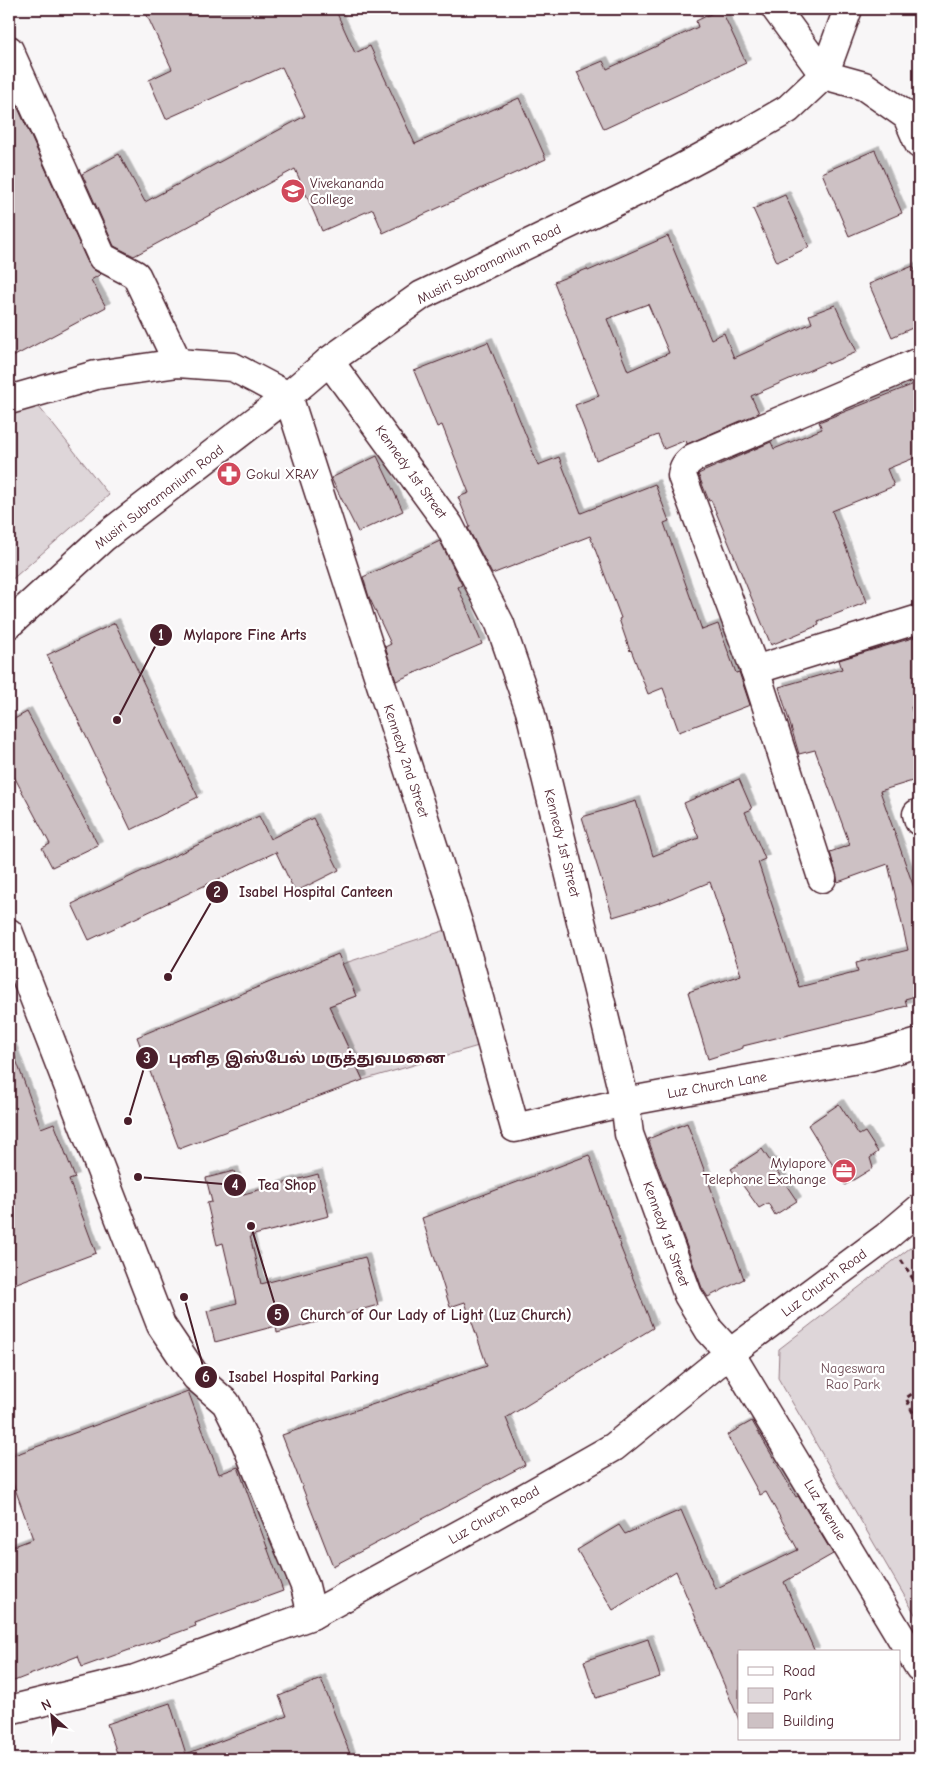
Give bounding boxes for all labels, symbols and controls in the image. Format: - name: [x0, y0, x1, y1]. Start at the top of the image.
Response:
- place label: Vivekananda College: [310, 175, 384, 208]
- school or university icon: Vivekananda College: [280, 178, 306, 204]
- street label: Musiri Subramanium Road: [414, 220, 564, 308]
- street label: Kennedy 1st Street: [372, 422, 451, 523]
- street label: Musiri Subramanium Road: [91, 441, 227, 553]
- pharmacy icon: Gokul XRAY: [216, 461, 242, 487]
- place label: Gokul XRAY: [246, 466, 319, 483]
- callout: Mylapore Fine Arts: [149, 620, 317, 650]
- text: 1: [158, 626, 164, 644]
- text: Mylapore Fine Arts: [184, 626, 306, 644]
- street label: Kennedy 2nd Street: [380, 702, 433, 821]
- street label: Kennedy 1st Street: [540, 787, 584, 900]
- callout: Isabel Hospital Canteen: [204, 877, 403, 907]
- text: 2: [213, 883, 221, 901]
- text: Isabel Hospital Canteen: [239, 883, 393, 901]
- callout: புனித இஸ்பேல் மருத்துவமனை: [134, 1043, 456, 1073]
- text: 3: [143, 1049, 151, 1067]
- text: புனித இஸ்பேல் மருத்துவமனை: [169, 1049, 446, 1068]
- street label: Luz Church Lane: [666, 1068, 768, 1102]
- place label: Mylapore Telephone Exchange: [703, 1155, 826, 1188]
- office icon: Mylapore Telephone Exchange: [831, 1158, 857, 1184]
- callout: Tea Shop: [223, 1170, 326, 1200]
- text: 4: [231, 1176, 239, 1194]
- text: Tea Shop: [258, 1176, 317, 1194]
- street label: Kennedy 1st Street: [639, 1179, 693, 1290]
- street label: Luz Church Road: [778, 1245, 870, 1321]
- callout: Church of Our Lady of Light (Luz Church): [265, 1300, 582, 1330]
- text: 5: [274, 1306, 282, 1324]
- text: Church of Our Lady of Light (Luz Church): [300, 1306, 572, 1324]
- park label: Nageswara Rao Park: [821, 1360, 885, 1393]
- callout: Isabel Hospital Parking: [193, 1362, 389, 1392]
- text: 6: [202, 1368, 210, 1386]
- text: Isabel Hospital Parking: [229, 1368, 379, 1386]
- street label: Luz Avenue: [800, 1477, 850, 1543]
- street label: Luz Church Road: [445, 1482, 543, 1548]
- legend: [738, 1650, 900, 1740]
- text: Road: [783, 1662, 815, 1680]
- text: Park: [783, 1686, 812, 1704]
- north arrow: [28, 1690, 78, 1740]
- text: N: [38, 1695, 54, 1715]
- text: Building: [783, 1712, 834, 1730]

